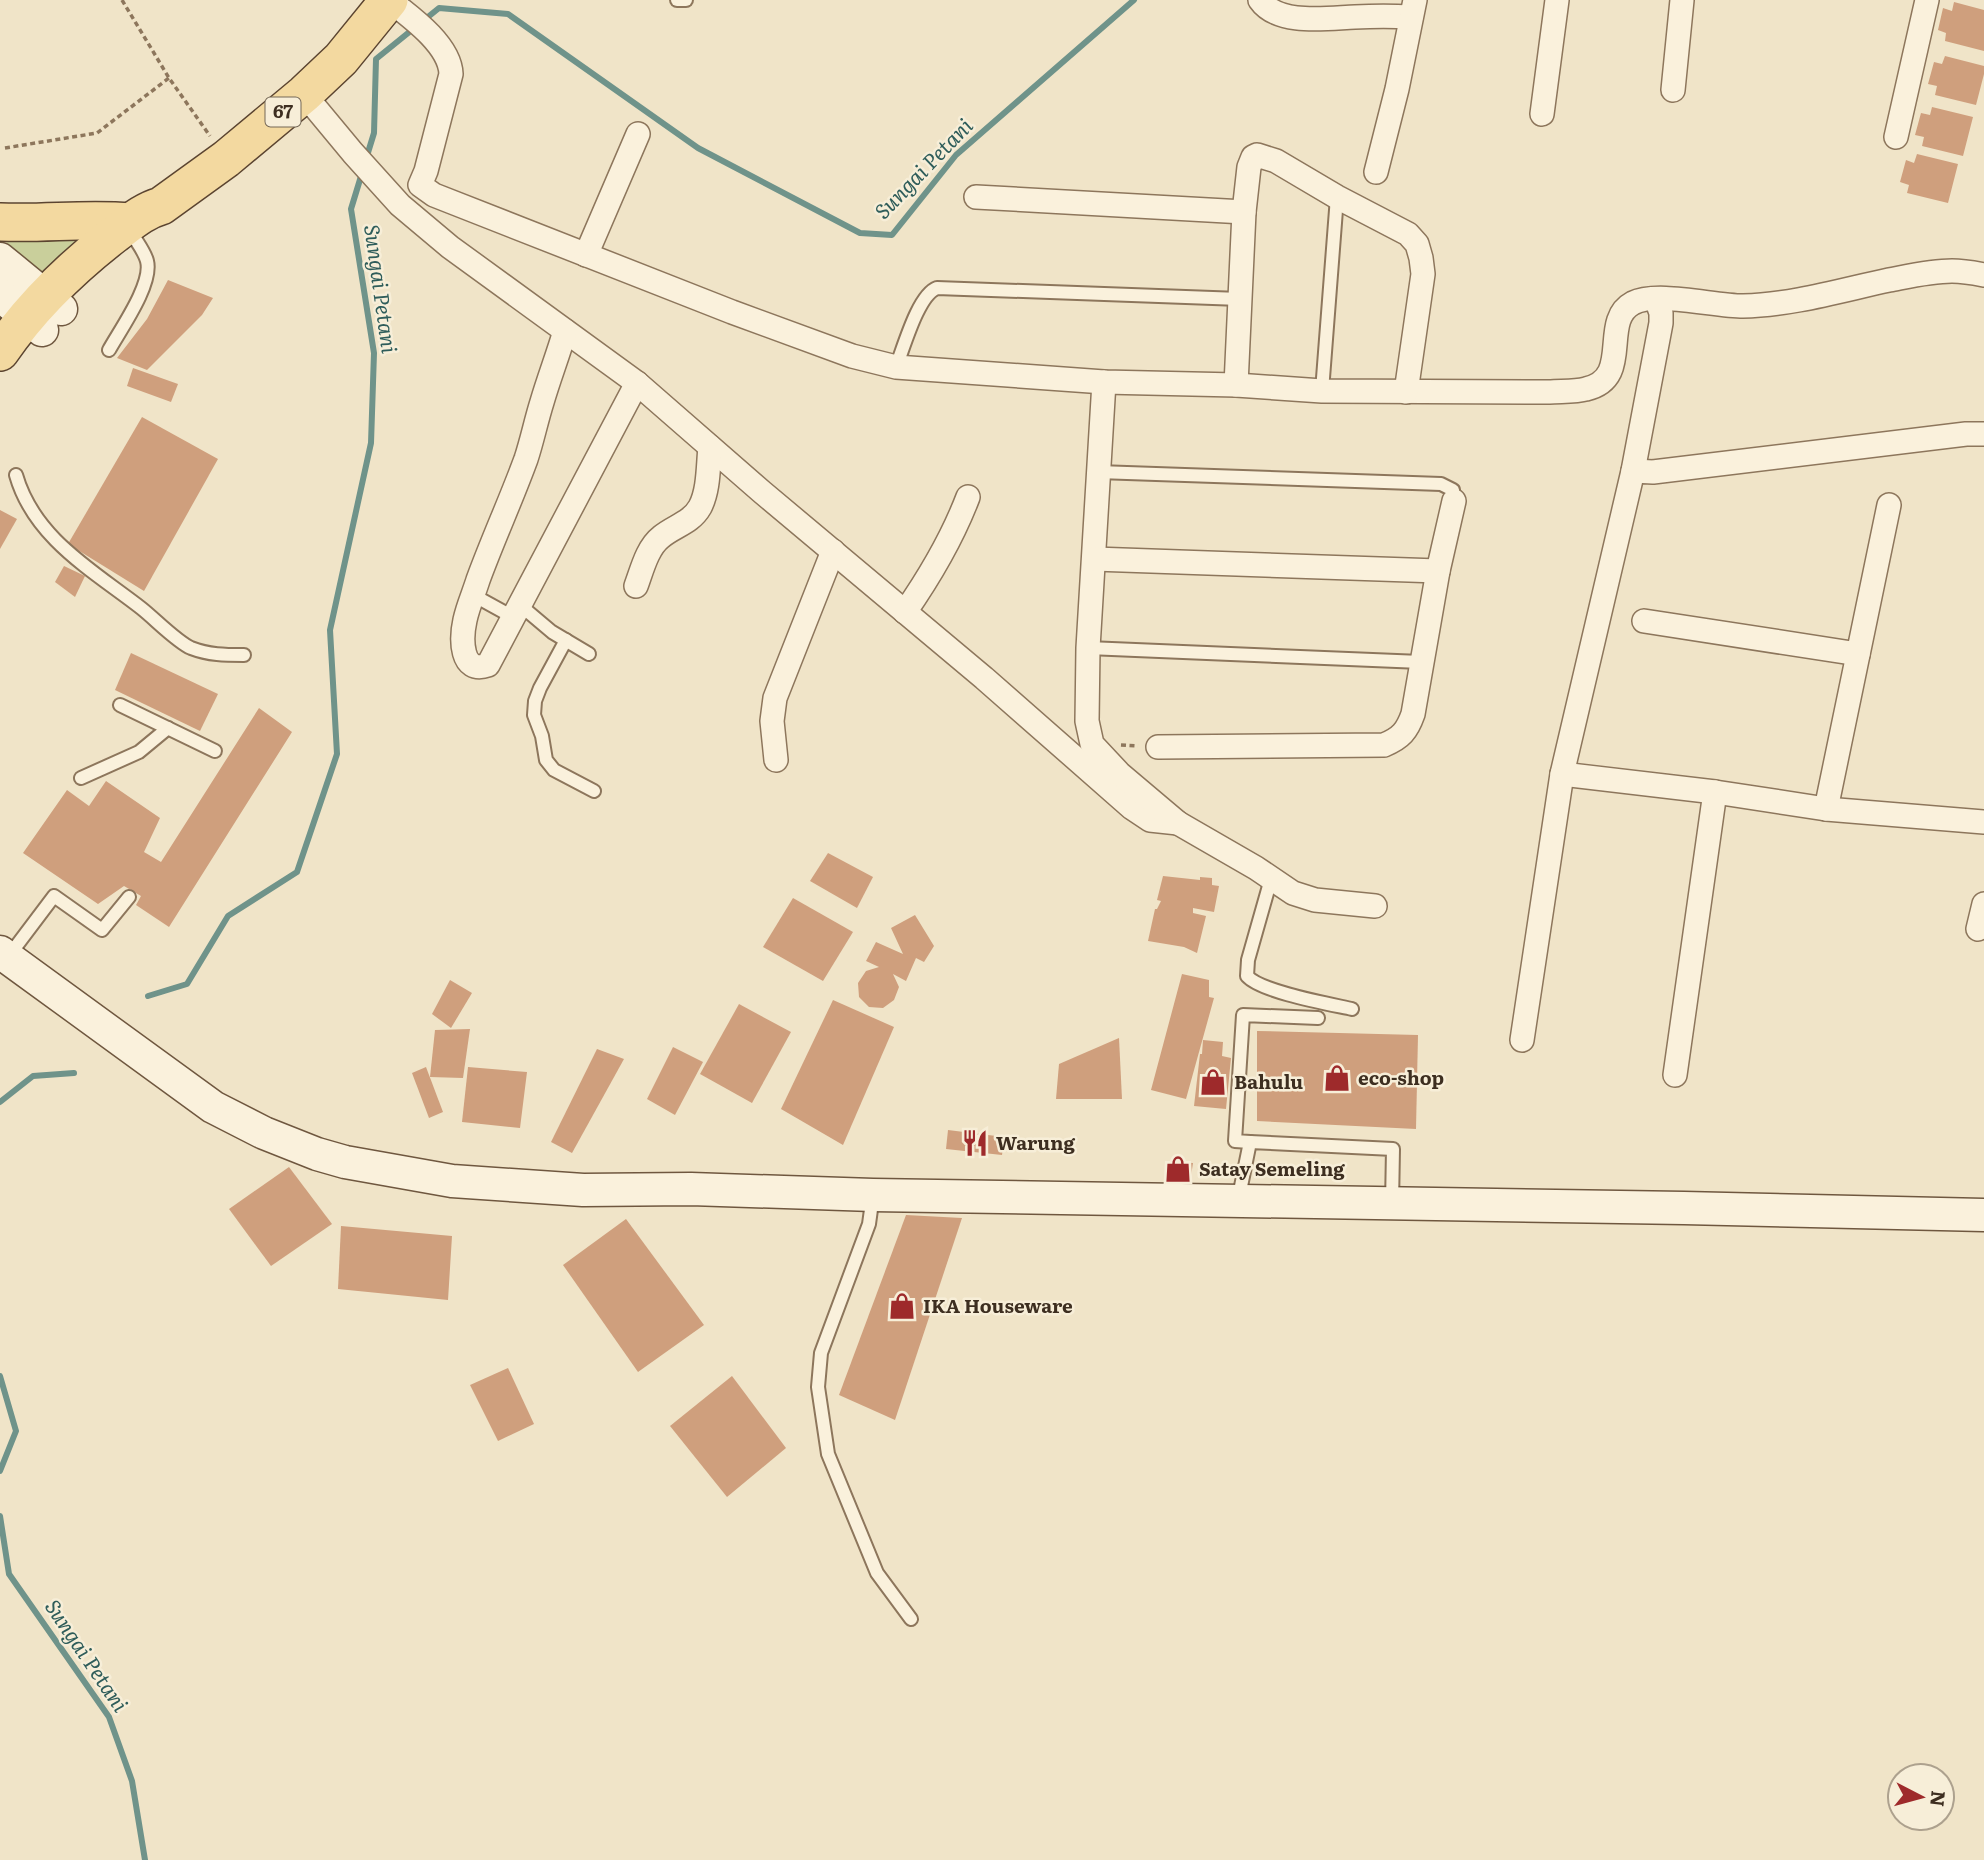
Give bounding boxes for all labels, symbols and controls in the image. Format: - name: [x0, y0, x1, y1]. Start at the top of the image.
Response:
- road number: 67: [266, 98, 300, 127]
- water label: Sungai Petani: [866, 109, 979, 225]
- water label: Sungai Petani: [358, 222, 407, 356]
- shop icon: eco-shop: [1322, 1063, 1352, 1093]
- place label: eco-shop: [1358, 1063, 1444, 1091]
- shop icon: Bahulu: [1198, 1067, 1228, 1097]
- place label: Bahulu: [1234, 1067, 1303, 1095]
- restaurant icon: Warung: [960, 1128, 990, 1158]
- place label: Warung: [996, 1128, 1075, 1156]
- shop icon: Satay Semeling: [1163, 1154, 1193, 1184]
- place label: Satay Semeling: [1199, 1154, 1345, 1182]
- shop icon: IKA Houseware: [887, 1291, 917, 1321]
- place label: IKA Houseware: [923, 1291, 1073, 1319]
- water label: Sungai Petani: [39, 1592, 138, 1718]
- north arrow: [1886, 1762, 1956, 1832]
- text: N: [1924, 1789, 1954, 1808]

